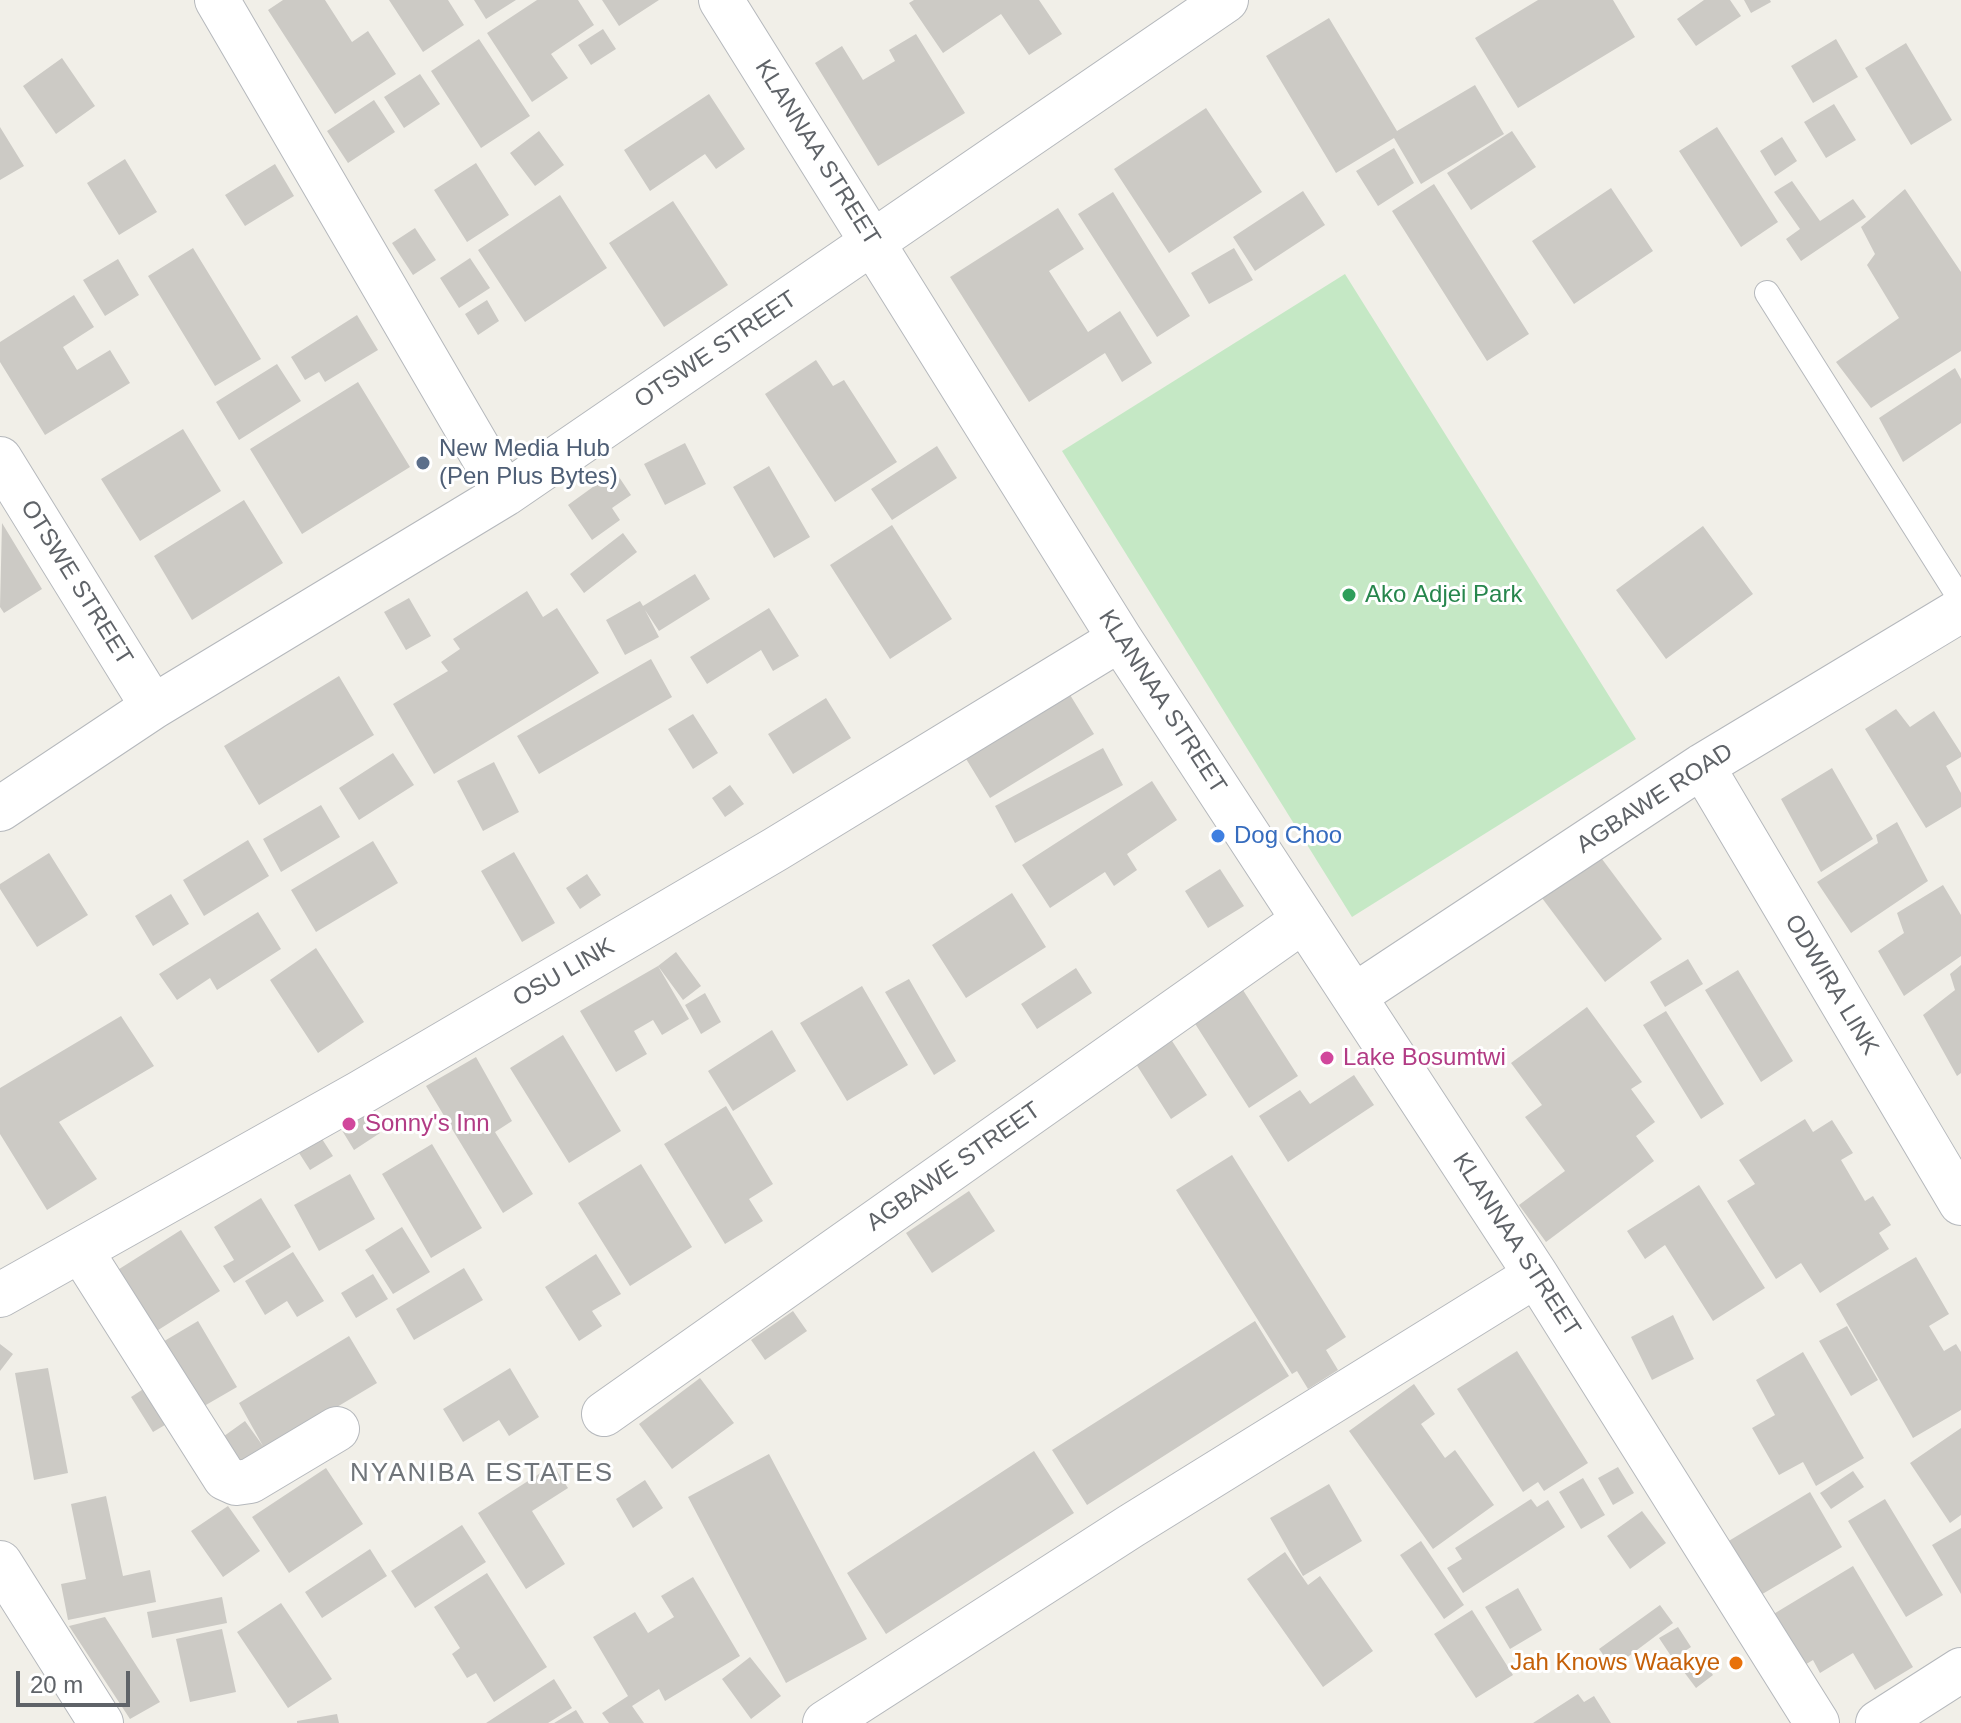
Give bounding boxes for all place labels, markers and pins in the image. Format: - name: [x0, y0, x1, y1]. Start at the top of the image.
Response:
- place label: New Media Hub (Pen Plus Bytes): [439, 435, 618, 491]
- marker: New Media Hub (Pen Plus Bytes): [414, 454, 432, 472]
- place label: Ako Adjei Park: [1365, 581, 1522, 609]
- marker: Ako Adjei Park: [1340, 586, 1358, 604]
- place label: Dog Choo: [1234, 822, 1342, 850]
- marker: Dog Choo: [1209, 827, 1227, 845]
- place label: Lake Bosumtwi: [1343, 1044, 1506, 1072]
- marker: Lake Bosumtwi: [1318, 1049, 1336, 1067]
- place label: Sonny's Inn: [365, 1110, 490, 1138]
- marker: Sonny's Inn: [340, 1115, 358, 1133]
- place label: Jah Knows Waakye: [1510, 1649, 1720, 1677]
- marker: Jah Knows Waakye: [1727, 1654, 1745, 1672]

